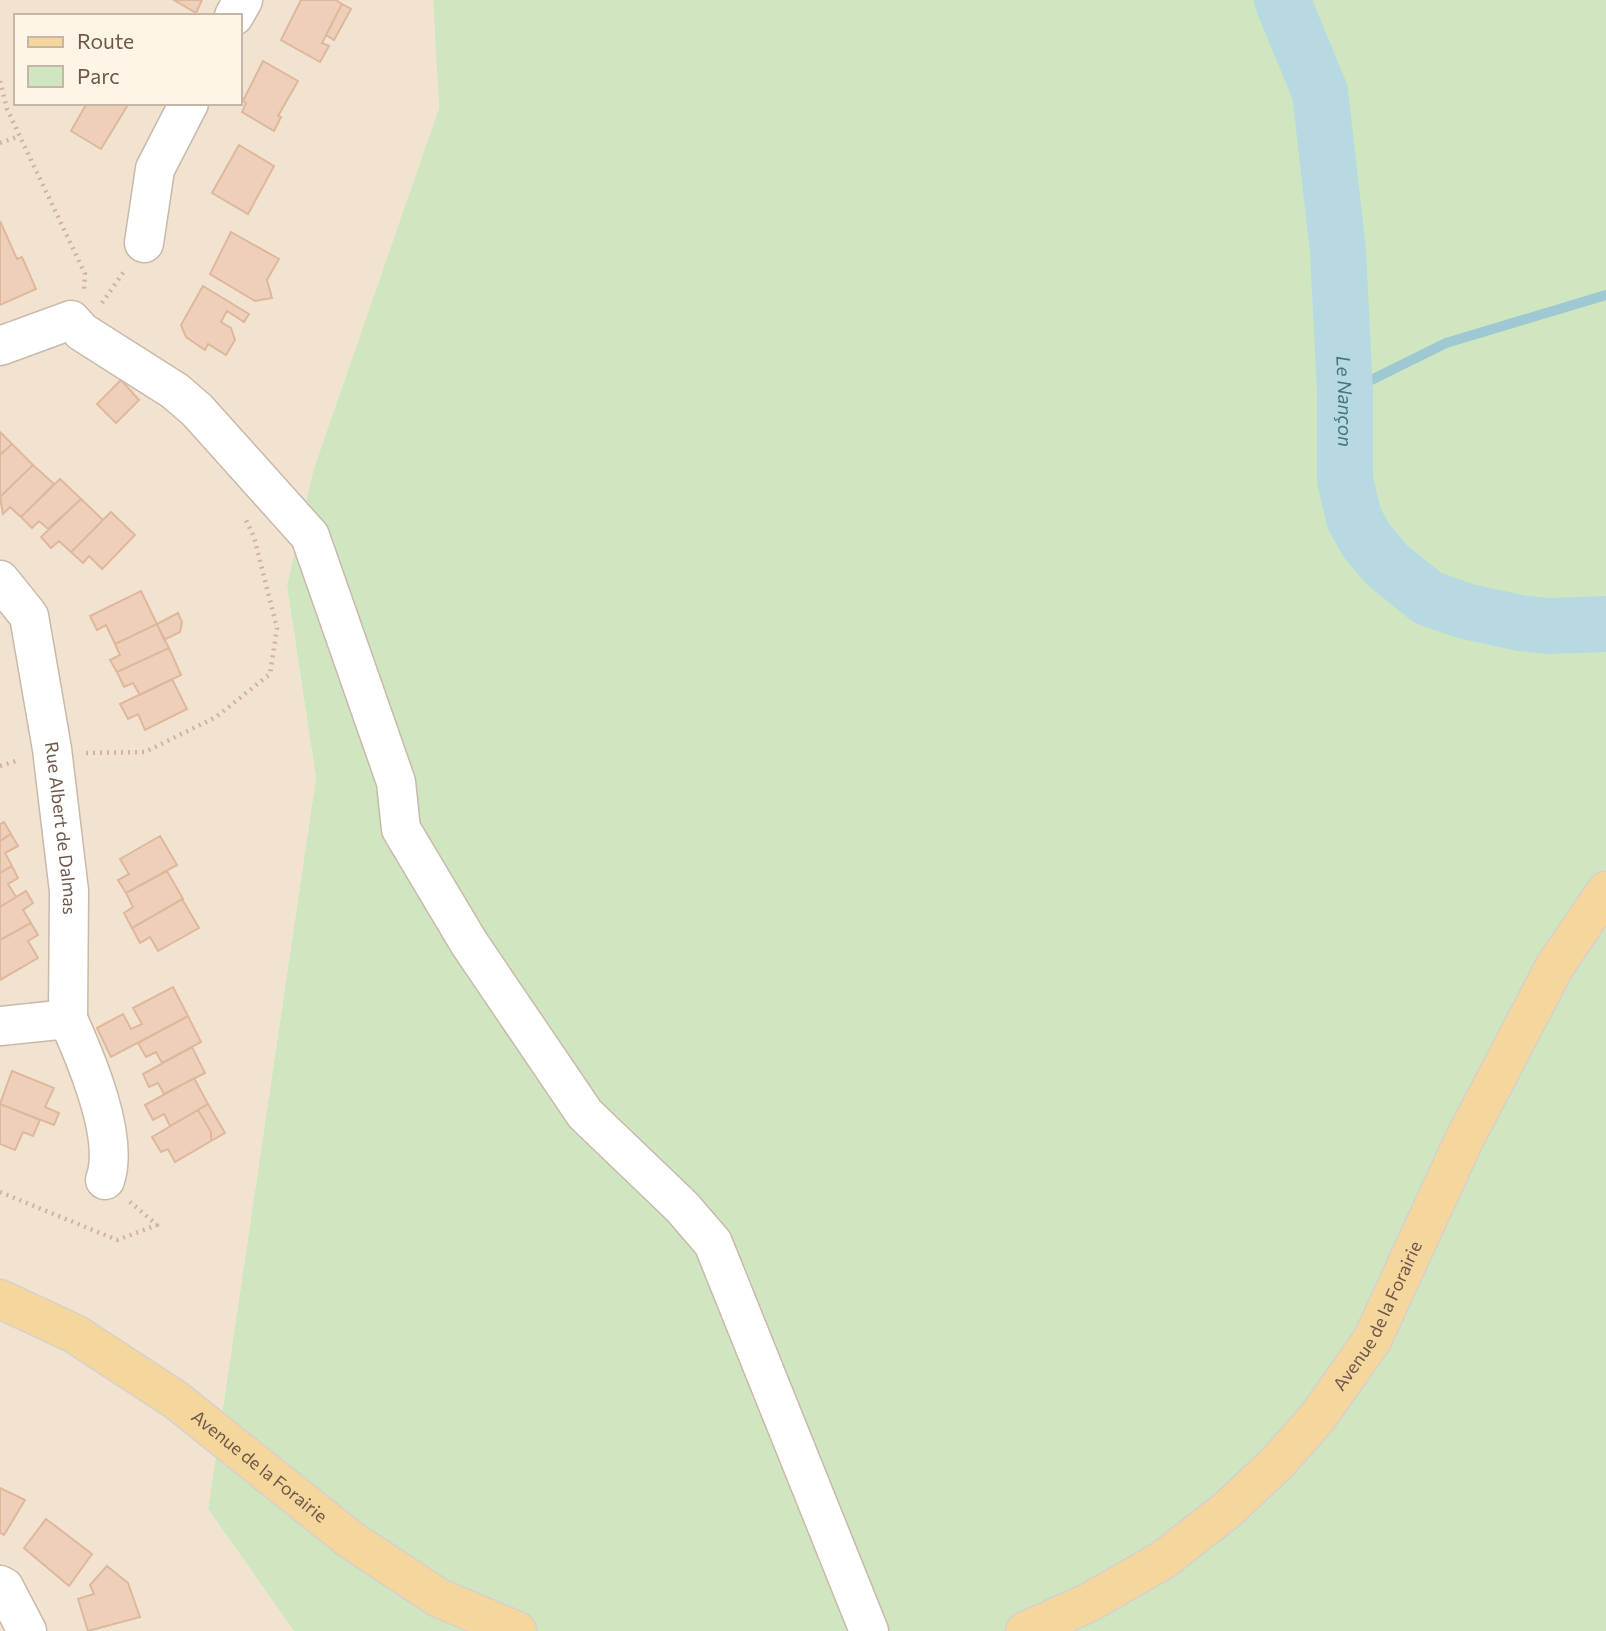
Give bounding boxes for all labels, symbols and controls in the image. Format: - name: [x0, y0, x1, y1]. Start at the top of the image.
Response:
- legend: [14, 14, 242, 105]
- text: Route: [77, 28, 134, 53]
- text: Parc: [77, 63, 120, 88]
- water label: Le Nançon: [1332, 355, 1357, 447]
- street label: Rue Albert de Dalmas: [41, 740, 82, 915]
- street label: Avenue de la Forairie: [1328, 1237, 1426, 1394]
- street label: Avenue de la Forairie: [188, 1405, 332, 1527]

